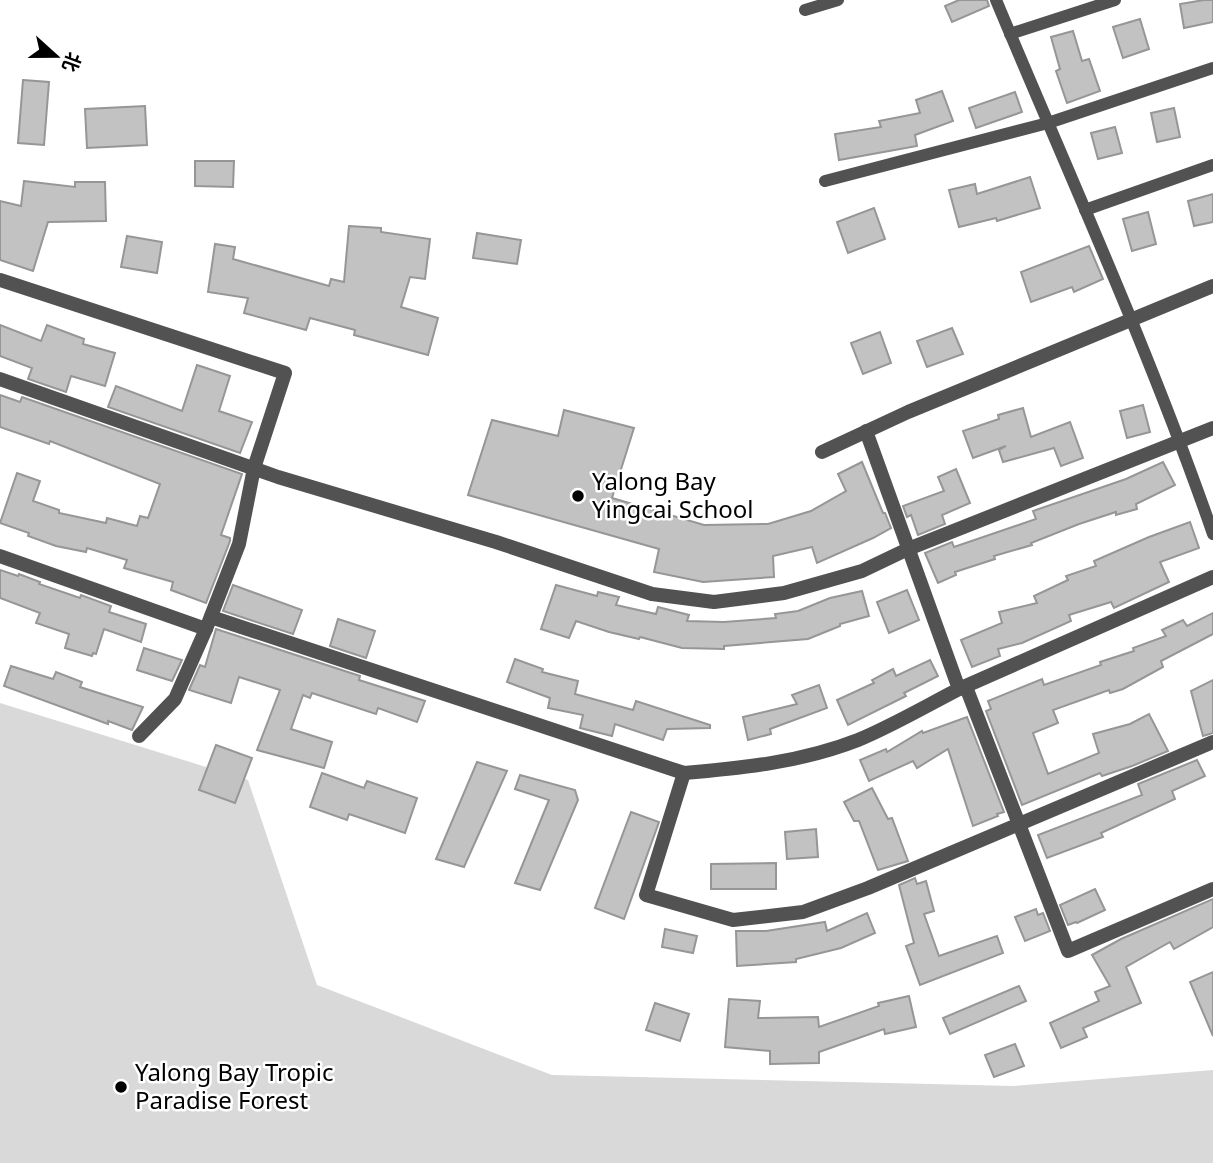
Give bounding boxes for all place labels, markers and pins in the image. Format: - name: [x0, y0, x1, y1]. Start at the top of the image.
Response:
- place label: Yalong Bay Yingcai School: [592, 464, 754, 525]
- marker: Yalong Bay Yingcai School: [570, 488, 586, 504]
- place label: Yalong Bay Tropic Paradise Forest: [135, 1055, 334, 1116]
- marker: Yalong Bay Tropic Paradise Forest: [113, 1079, 129, 1095]

